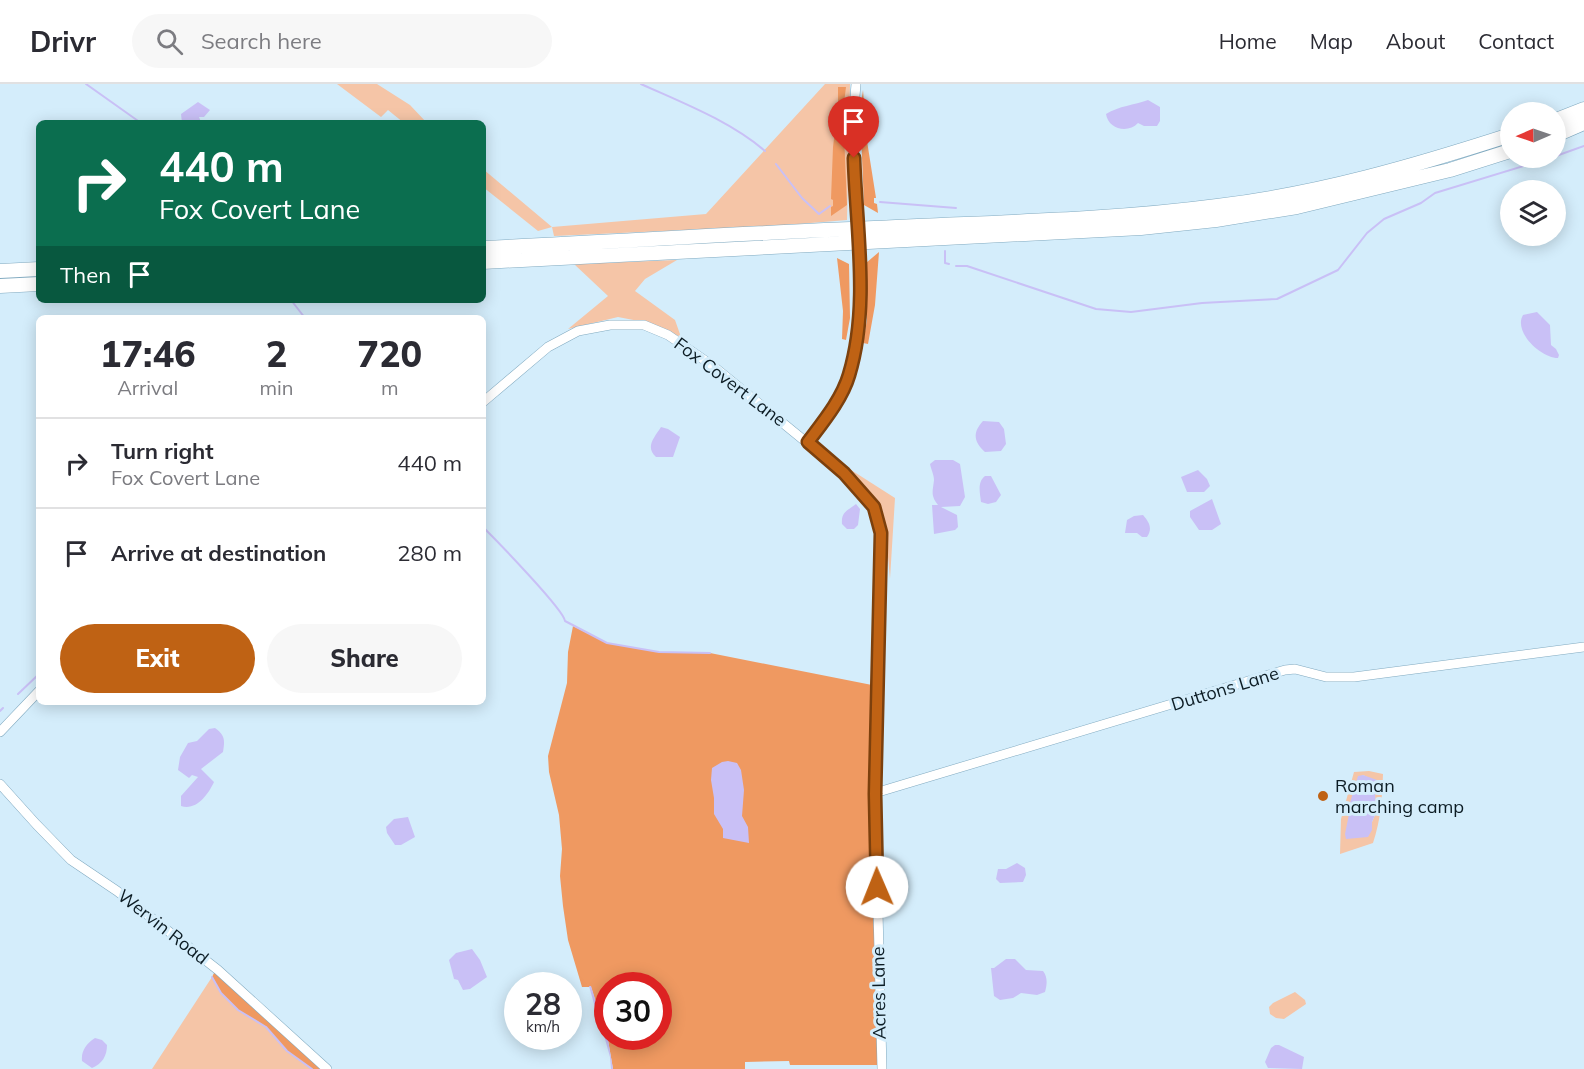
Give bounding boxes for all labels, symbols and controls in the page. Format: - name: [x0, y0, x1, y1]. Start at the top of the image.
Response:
- search box: [132, 14, 552, 68]
- text: Drivr: [30, 24, 96, 59]
- icon: search: [153, 25, 186, 58]
- text: Search here: [201, 27, 322, 55]
- text: Home: [1219, 28, 1277, 54]
- text: Map: [1310, 28, 1353, 54]
- text: About: [1386, 28, 1445, 54]
- text: Contact: [1478, 28, 1554, 54]
- pin: [828, 96, 879, 158]
- north arrow: [1500, 102, 1566, 168]
- map controls: [1500, 102, 1566, 246]
- icon: arrive: [837, 105, 870, 138]
- text: 440 m: [159, 140, 284, 193]
- icon: right: [60, 144, 138, 222]
- button: layers: [1500, 180, 1566, 246]
- text: Fox Covert Lane: [159, 192, 360, 226]
- icon: arrive: [123, 258, 156, 291]
- text: Then: [60, 261, 111, 289]
- text: 17:46: [100, 331, 196, 376]
- text: 2: [266, 331, 287, 376]
- text: 720: [357, 331, 422, 376]
- street label: Fox Covert Lane: [670, 332, 791, 431]
- text: Arrival: [117, 375, 178, 400]
- text: min: [259, 375, 294, 400]
- text: m: [381, 375, 399, 400]
- text: Turn right: [111, 437, 214, 465]
- icon: right: [60, 447, 93, 480]
- text: 440 m: [397, 449, 462, 477]
- text: Fox Covert Lane: [111, 465, 260, 490]
- icon: arrive: [60, 537, 93, 570]
- text: Arrive at destination: [111, 539, 326, 567]
- text: 280 m: [397, 539, 462, 567]
- button: Exit: [60, 624, 255, 693]
- button: Share: [267, 624, 462, 693]
- street label: Duttons Lane: [1168, 661, 1282, 716]
- place label: Roman marching camp: [1335, 774, 1464, 818]
- marker: Roman marching camp: [1316, 789, 1330, 803]
- position arrow: [845, 855, 909, 919]
- street label: Wervin Road: [113, 884, 213, 969]
- street label: Acres Lane: [866, 946, 891, 1040]
- speed limit sign: 30: [594, 972, 672, 1050]
- text: 28: [525, 985, 561, 1023]
- text: km/h: [526, 1017, 560, 1036]

